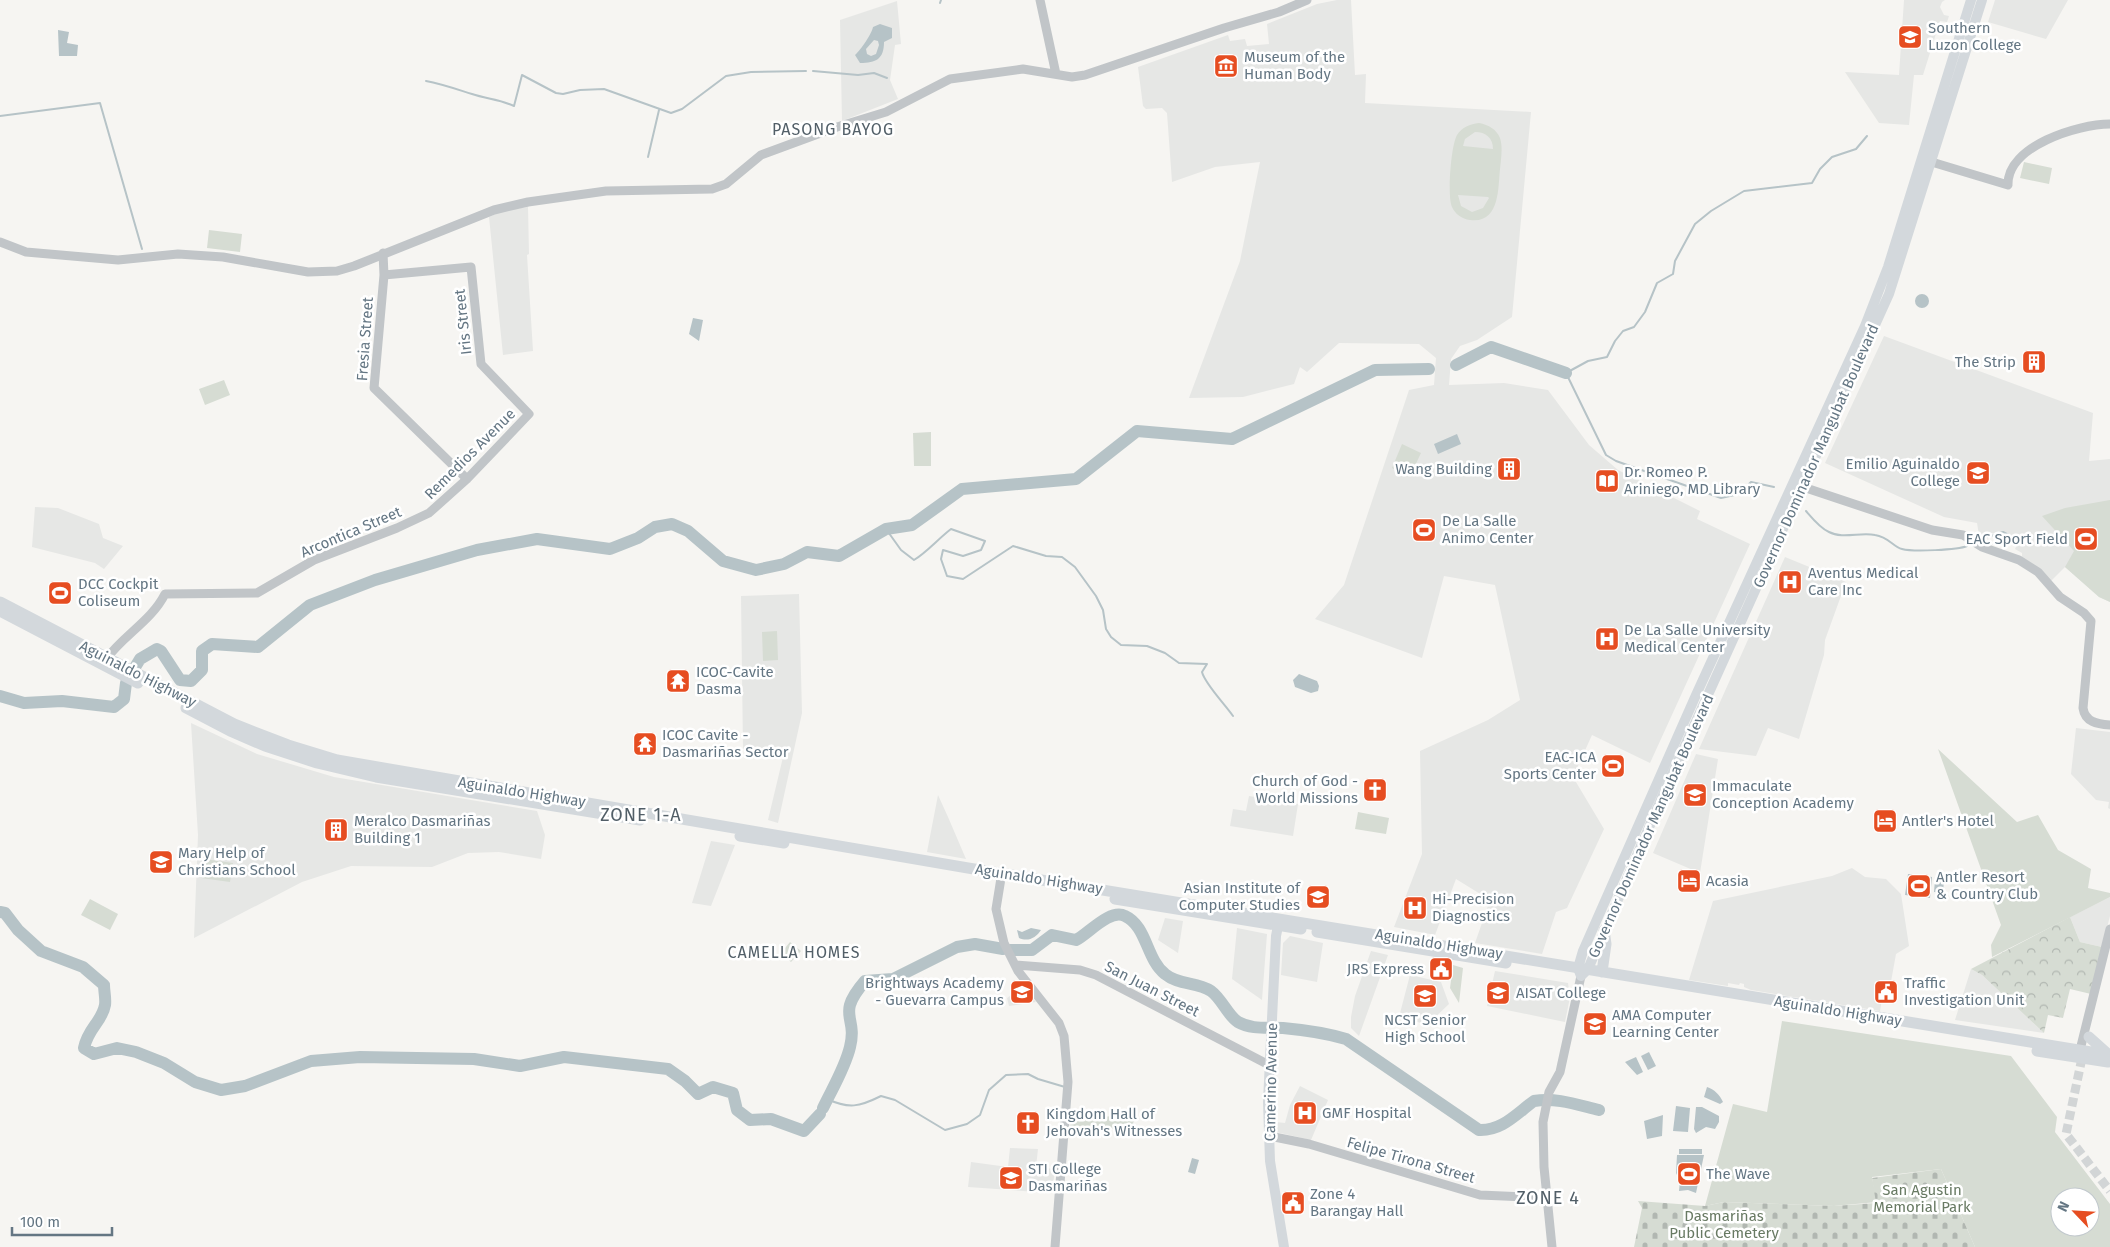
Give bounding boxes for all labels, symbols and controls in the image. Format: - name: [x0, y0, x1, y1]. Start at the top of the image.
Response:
- place label: Southern Luzon College: [1928, 19, 2021, 54]
- school or university icon: Southern Luzon College: [1897, 24, 1923, 50]
- place label: Museum of the Human Body: [1244, 48, 1345, 83]
- museum icon: Museum of the Human Body: [1213, 53, 1239, 79]
- district label: PASONG BAYOG: [772, 120, 894, 139]
- street label: Iris Street: [451, 288, 475, 356]
- street label: Fresia Street: [353, 296, 377, 382]
- street label: Governor Dominador Mangubat Boulevard: [1749, 321, 1883, 591]
- building icon: The Strip: [2021, 349, 2047, 375]
- place label: The Strip: [1955, 353, 2016, 371]
- street label: Remedios Avenue: [421, 405, 519, 503]
- place label: Emilio Aguinaldo College: [1846, 455, 1960, 490]
- building icon: Wang Building: [1496, 456, 1522, 482]
- place label: Wang Building: [1395, 460, 1492, 478]
- school or university icon: Emilio Aguinaldo College: [1965, 460, 1991, 486]
- place label: Dr. Romeo P. Ariniego, MD Library: [1624, 463, 1761, 498]
- library icon: Dr. Romeo P. Ariniego, MD Library: [1594, 468, 1620, 494]
- street label: Arcontica Street: [298, 502, 405, 561]
- place label: De La Salle Animo Center: [1442, 512, 1534, 547]
- sports icon: De La Salle Animo Center: [1411, 517, 1437, 543]
- sports icon: EAC Sport Field: [2073, 526, 2099, 552]
- place label: EAC Sport Field: [1966, 530, 2068, 548]
- place label: Aventus Medical Care Inc: [1808, 564, 1919, 599]
- hospital icon: Aventus Medical Care Inc: [1777, 569, 1803, 595]
- place label: DCC Cockpit Coliseum: [78, 575, 159, 610]
- sports icon: DCC Cockpit Coliseum: [47, 580, 73, 606]
- place label: De La Salle University Medical Center: [1624, 621, 1771, 656]
- hospital icon: De La Salle University Medical Center: [1594, 626, 1620, 652]
- street label: Aguinaldo Highway: [76, 637, 200, 712]
- place label: ICOC-Cavite Dasma: [696, 663, 774, 698]
- temple icon: ICOC-Cavite Dasma: [665, 668, 691, 694]
- street label: Governor Dominador Mangubat Boulevard: [1584, 691, 1718, 961]
- place label: ICOC Cavite - Dasmariñas Sector: [662, 726, 789, 761]
- temple icon: ICOC Cavite - Dasmariñas Sector: [632, 731, 658, 757]
- place label: EAC-ICA Sports Center: [1504, 748, 1596, 783]
- sports icon: EAC-ICA Sports Center: [1600, 753, 1626, 779]
- place label: Church of God - World Missions: [1252, 772, 1358, 807]
- street label: Aguinaldo Highway: [457, 773, 588, 811]
- church icon: Church of God - World Missions: [1362, 777, 1388, 803]
- place label: Immaculate Conception Academy: [1712, 777, 1854, 812]
- school or university icon: Immaculate Conception Academy: [1682, 782, 1708, 808]
- district label: ZONE 1-A: [600, 804, 682, 826]
- hotel icon: Antler's Hotel: [1872, 808, 1898, 834]
- place label: Meralco Dasmariñas Building 1: [354, 812, 490, 847]
- place label: Antler's Hotel: [1902, 812, 1994, 830]
- building icon: Meralco Dasmariñas Building 1: [323, 817, 349, 843]
- place label: Mary Help of Christians School: [178, 844, 296, 879]
- school or university icon: Mary Help of Christians School: [148, 849, 174, 875]
- street label: Aguinaldo Highway: [974, 860, 1105, 898]
- hotel icon: Acasia: [1676, 868, 1702, 894]
- place label: Antler Resort & Country Club: [1936, 868, 2038, 903]
- place label: Acasia: [1706, 872, 1749, 890]
- sports icon: Antler Resort & Country Club: [1906, 873, 1932, 899]
- place label: Asian Institute of Computer Studies: [1179, 879, 1301, 914]
- school or university icon: Asian Institute of Computer Studies: [1305, 884, 1331, 910]
- place label: Hi-Precision Diagnostics: [1432, 890, 1515, 925]
- hospital icon: Hi-Precision Diagnostics: [1402, 895, 1428, 921]
- street label: Aguinaldo Highway: [1374, 925, 1505, 963]
- district label: CAMELLA HOMES: [728, 943, 860, 962]
- public building icon: JRS Express: [1428, 956, 1454, 982]
- street label: San Juan Street: [1102, 957, 1203, 1021]
- place label: JRS Express: [1347, 960, 1424, 978]
- place label: Brightways Academy - Guevarra Campus: [865, 974, 1005, 1009]
- place label: Traffic Investigation Unit: [1904, 974, 2025, 1009]
- school or university icon: Brightways Academy - Guevarra Campus: [1009, 979, 1035, 1005]
- public building icon: Traffic Investigation Unit: [1873, 979, 1899, 1005]
- school or university icon: AISAT College: [1485, 980, 1511, 1006]
- school or university icon: NCST Senior High School: [1412, 983, 1438, 1009]
- place label: AISAT College: [1516, 984, 1606, 1002]
- street label: Aguinaldo Highway: [1773, 992, 1904, 1030]
- place label: AMA Computer Learning Center: [1612, 1006, 1719, 1041]
- place label: NCST Senior High School: [1384, 1011, 1466, 1046]
- school or university icon: AMA Computer Learning Center: [1582, 1011, 1608, 1037]
- street label: Camerino Avenue: [1261, 1022, 1281, 1142]
- hospital icon: GMF Hospital: [1292, 1100, 1318, 1126]
- place label: GMF Hospital: [1322, 1104, 1412, 1122]
- place label: Kingdom Hall of Jehovah's Witnesses: [1046, 1105, 1182, 1140]
- church icon: Kingdom Hall of Jehovah's Witnesses: [1015, 1110, 1041, 1136]
- street label: Felipe Tirona Street: [1345, 1133, 1478, 1187]
- place label: STI College Dasmariñas: [1028, 1160, 1107, 1195]
- sports icon: The Wave: [1676, 1161, 1702, 1187]
- school or university icon: STI College Dasmariñas: [998, 1165, 1024, 1191]
- place label: The Wave: [1706, 1165, 1770, 1183]
- park label: San Agustin Memorial Park: [1873, 1181, 1971, 1216]
- place label: Zone 4 Barangay Hall: [1310, 1185, 1404, 1220]
- district label: ZONE 4: [1516, 1187, 1580, 1209]
- north arrow: [2050, 1187, 2100, 1237]
- public building icon: Zone 4 Barangay Hall: [1280, 1190, 1306, 1216]
- text: N: [2054, 1199, 2073, 1215]
- scale bar: [12, 1204, 112, 1236]
- park label: Dasmariñas Public Cemetery: [1669, 1207, 1779, 1242]
- text: 100 m: [20, 1213, 60, 1231]

